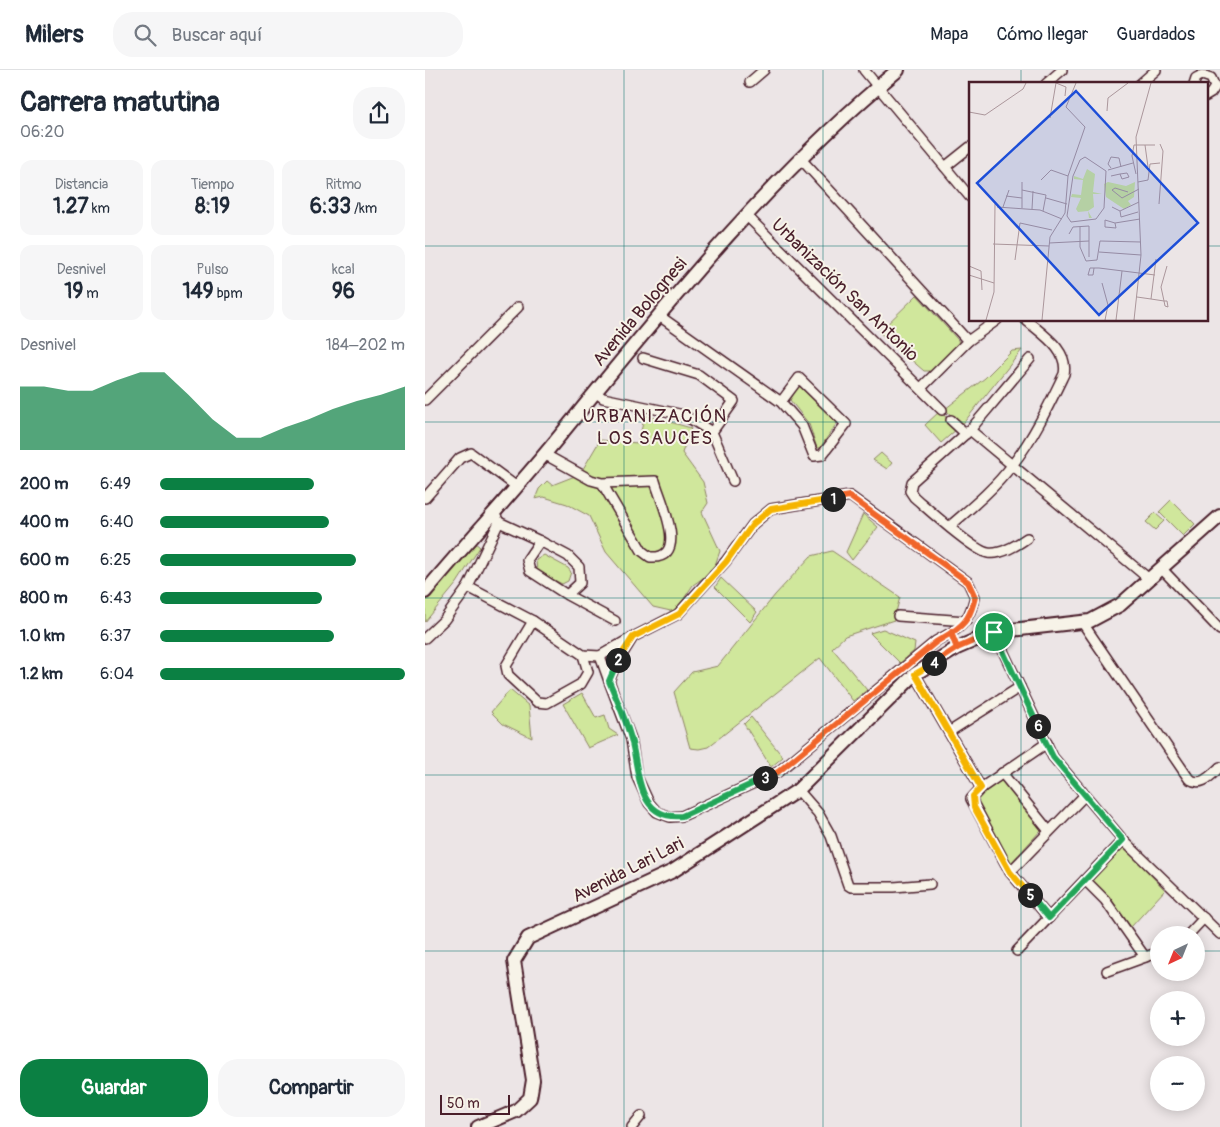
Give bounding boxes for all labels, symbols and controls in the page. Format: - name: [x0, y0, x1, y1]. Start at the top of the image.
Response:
- search box: [113, 12, 463, 57]
- text: Milers: [25, 20, 83, 49]
- icon: search: [131, 21, 159, 49]
- text: Buscar aquí: [171, 23, 262, 47]
- text: Mapa: [930, 23, 968, 46]
- text: Cómo llegar: [996, 23, 1088, 46]
- text: Guardados: [1116, 23, 1195, 46]
- inset map: [969, 82, 1207, 321]
- text: Carrera matutina: [20, 85, 220, 120]
- button: share: [353, 87, 405, 139]
- text: 06:20: [20, 122, 64, 142]
- text: Distancia: [55, 176, 108, 193]
- text: Tiempo: [191, 176, 234, 193]
- text: Ritmo: [325, 176, 362, 193]
- text: 1.27: [53, 193, 89, 220]
- text: 8:19: [195, 193, 230, 220]
- text: 6:33: [310, 193, 351, 220]
- text: km: [89, 200, 110, 217]
- text: /km: [351, 200, 377, 217]
- street label: Urbanización San Antonio: [766, 214, 924, 367]
- street label: Avenida Bolognesi: [588, 253, 692, 371]
- text: Desnivel: [57, 261, 106, 278]
- text: Pulso: [197, 261, 228, 278]
- text: kcal: [332, 261, 355, 278]
- text: 19: [64, 278, 83, 305]
- text: 149: [182, 278, 214, 305]
- text: 96: [332, 278, 355, 305]
- text: m: [83, 285, 99, 302]
- text: bpm: [214, 285, 243, 302]
- text: Desnivel: [20, 335, 76, 355]
- text: 184–202 m: [325, 335, 405, 355]
- district label: URBANIZACIÓN LOS SAUCES: [583, 404, 727, 450]
- text: 200 m: [20, 474, 68, 494]
- text: 6:49: [100, 474, 131, 494]
- pin: 1: [821, 486, 845, 512]
- text: 1: [831, 491, 836, 508]
- text: 400 m: [20, 512, 69, 532]
- text: 6:40: [100, 512, 134, 532]
- text: 600 m: [20, 550, 69, 570]
- text: 6:25: [100, 550, 131, 570]
- text: 800 m: [20, 588, 68, 608]
- text: 6:43: [100, 588, 132, 608]
- pin: [973, 611, 1015, 653]
- icon: arrive: [980, 618, 1008, 646]
- text: 1.0 km: [20, 626, 65, 646]
- text: 6:37: [100, 626, 131, 646]
- pin: 2: [605, 648, 631, 672]
- pin: 4: [921, 650, 947, 676]
- text: 2: [615, 652, 622, 669]
- text: 4: [930, 655, 939, 672]
- text: 1.2 km: [20, 664, 63, 684]
- text: 6:04: [100, 664, 134, 684]
- pin: 6: [1025, 714, 1051, 738]
- text: 6: [1034, 718, 1043, 735]
- pin: 3: [753, 766, 777, 790]
- text: 3: [762, 770, 769, 787]
- street label: Avenida Lari Lari: [568, 832, 688, 908]
- pin: 5: [1017, 882, 1043, 908]
- text: 5: [1027, 887, 1034, 904]
- north arrow: [1150, 926, 1205, 981]
- map controls: [1150, 926, 1205, 1111]
- button: +: [1150, 991, 1205, 1046]
- button: −: [1150, 1056, 1205, 1111]
- button: Guardar: [20, 1059, 208, 1117]
- button: Compartir: [218, 1059, 405, 1117]
- scale bar: [440, 1092, 510, 1115]
- text: 50 m: [447, 1095, 480, 1112]

